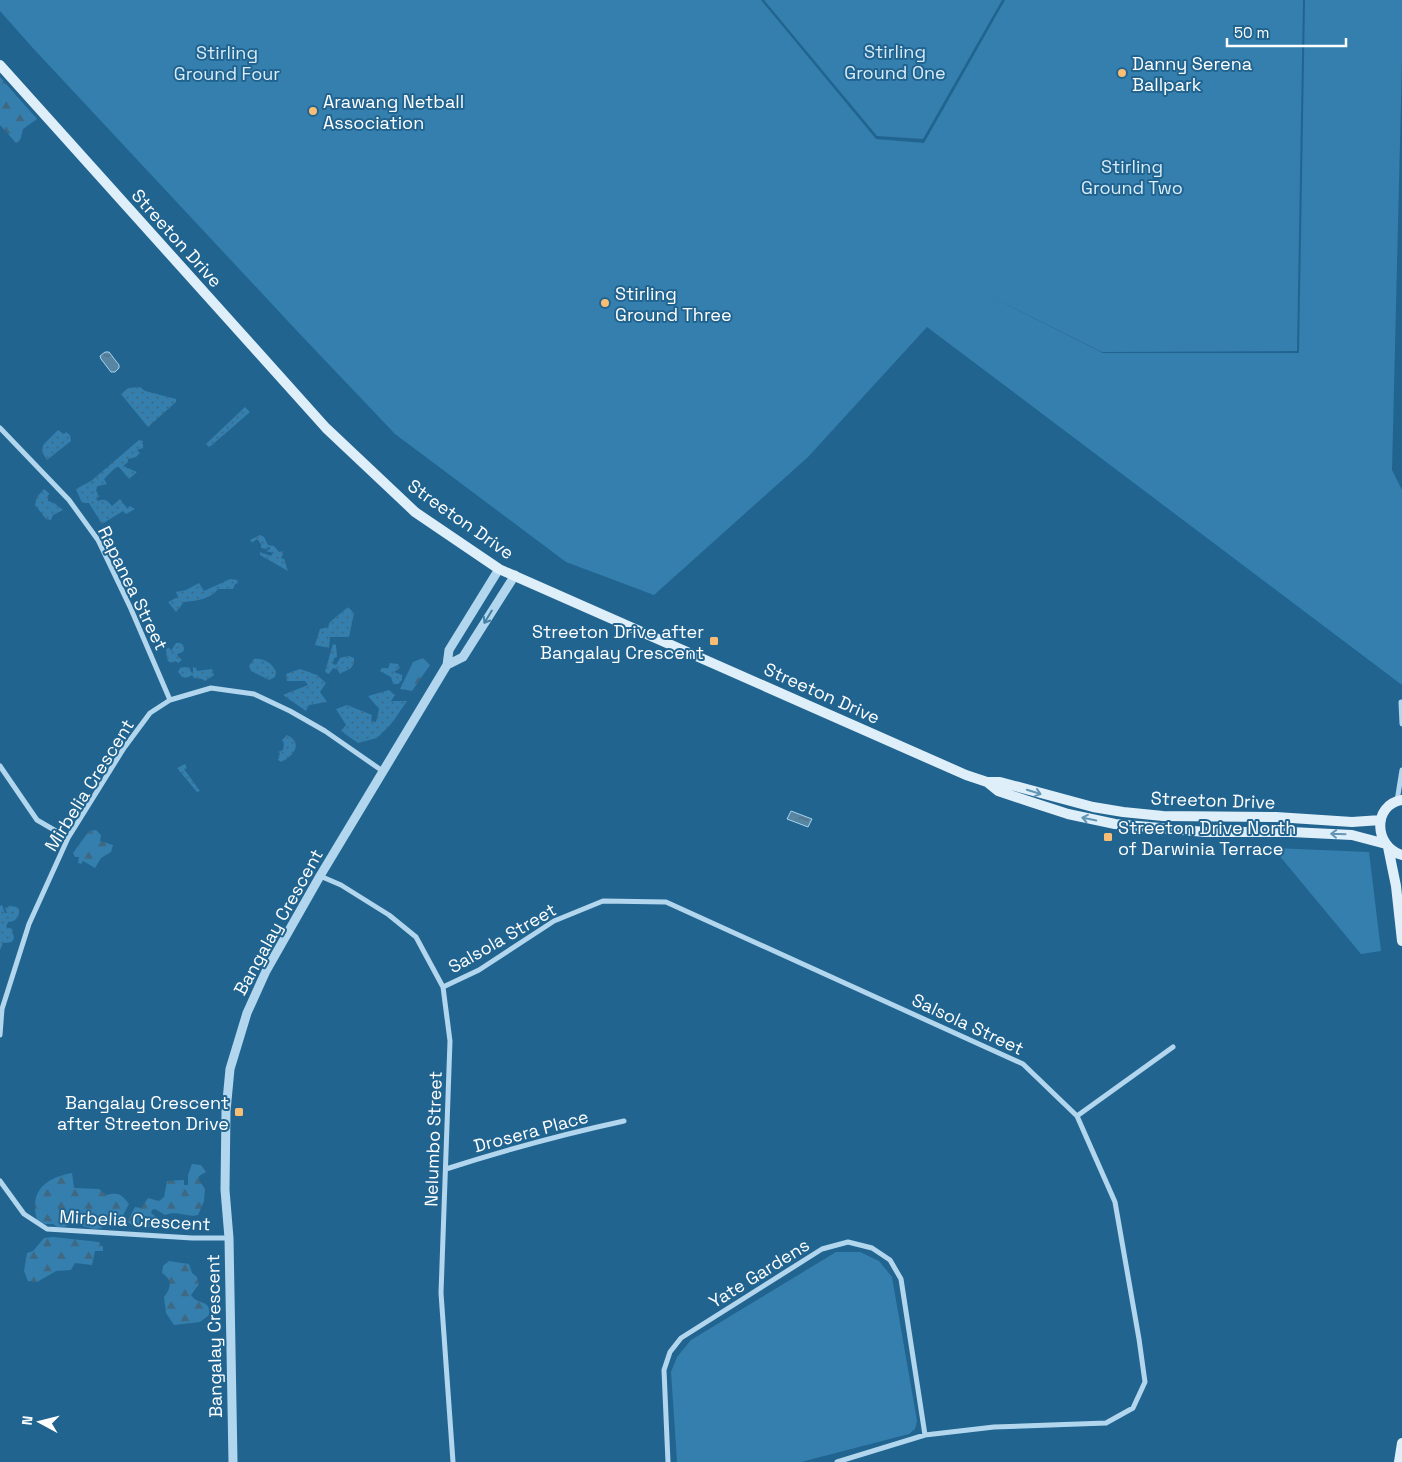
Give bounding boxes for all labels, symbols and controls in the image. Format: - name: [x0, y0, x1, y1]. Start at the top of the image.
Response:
- scale bar: [1227, 15, 1346, 47]
- text: 50 m: [1234, 23, 1269, 42]
- park label: Stirling Ground One: [844, 40, 946, 84]
- park label: Stirling Ground Four: [174, 41, 280, 85]
- place label: Danny Serena Ballpark: [1132, 52, 1252, 96]
- marker: Danny Serena Ballpark: [1116, 67, 1128, 79]
- place label: Arawang Netball Association: [323, 90, 464, 134]
- marker: Arawang Netball Association: [307, 105, 319, 117]
- park label: Stirling Ground Two: [1081, 155, 1183, 199]
- street label: Streeton Drive: [127, 184, 227, 292]
- place label: Stirling Ground Three: [615, 282, 732, 326]
- marker: Stirling Ground Three: [599, 297, 611, 309]
- street label: Streeton Drive: [403, 474, 519, 564]
- street label: Rapanea Street: [93, 522, 173, 654]
- one-way arrow: [483, 609, 493, 623]
- place label: Streeton Drive after Bangalay Crescent: [532, 620, 704, 664]
- marker: Streeton Drive after Bangalay Crescent: [708, 635, 720, 647]
- street label: Streeton Drive: [760, 657, 884, 729]
- street label: Mirbelia Crescent: [39, 715, 139, 855]
- street label: Streeton Drive: [1150, 786, 1276, 814]
- one-way arrow: [1026, 788, 1042, 798]
- one-way arrow: [1082, 814, 1098, 823]
- place label: Streeton Drive North of Darwinia Terrace: [1118, 816, 1296, 860]
- one-way arrow: [1331, 829, 1347, 839]
- marker: Streeton Drive North of Darwinia Terrace: [1102, 831, 1114, 843]
- street label: Bangalay Crescent: [228, 845, 328, 999]
- street label: Salsola Street: [444, 898, 560, 978]
- street label: Salsola Street: [908, 988, 1028, 1060]
- street label: Nelumbo Street: [419, 1071, 447, 1207]
- place label: Bangalay Crescent after Streeton Drive: [57, 1091, 229, 1135]
- street label: Drosera Place: [471, 1105, 591, 1157]
- marker: Bangalay Crescent after Streeton Drive: [233, 1106, 245, 1118]
- street label: Mirbelia Crescent: [59, 1205, 211, 1235]
- street label: Yate Gardens: [705, 1233, 813, 1313]
- street label: Bangalay Crescent: [201, 1254, 227, 1418]
- north arrow: [15, 1397, 65, 1447]
- text: N: [18, 1415, 37, 1426]

